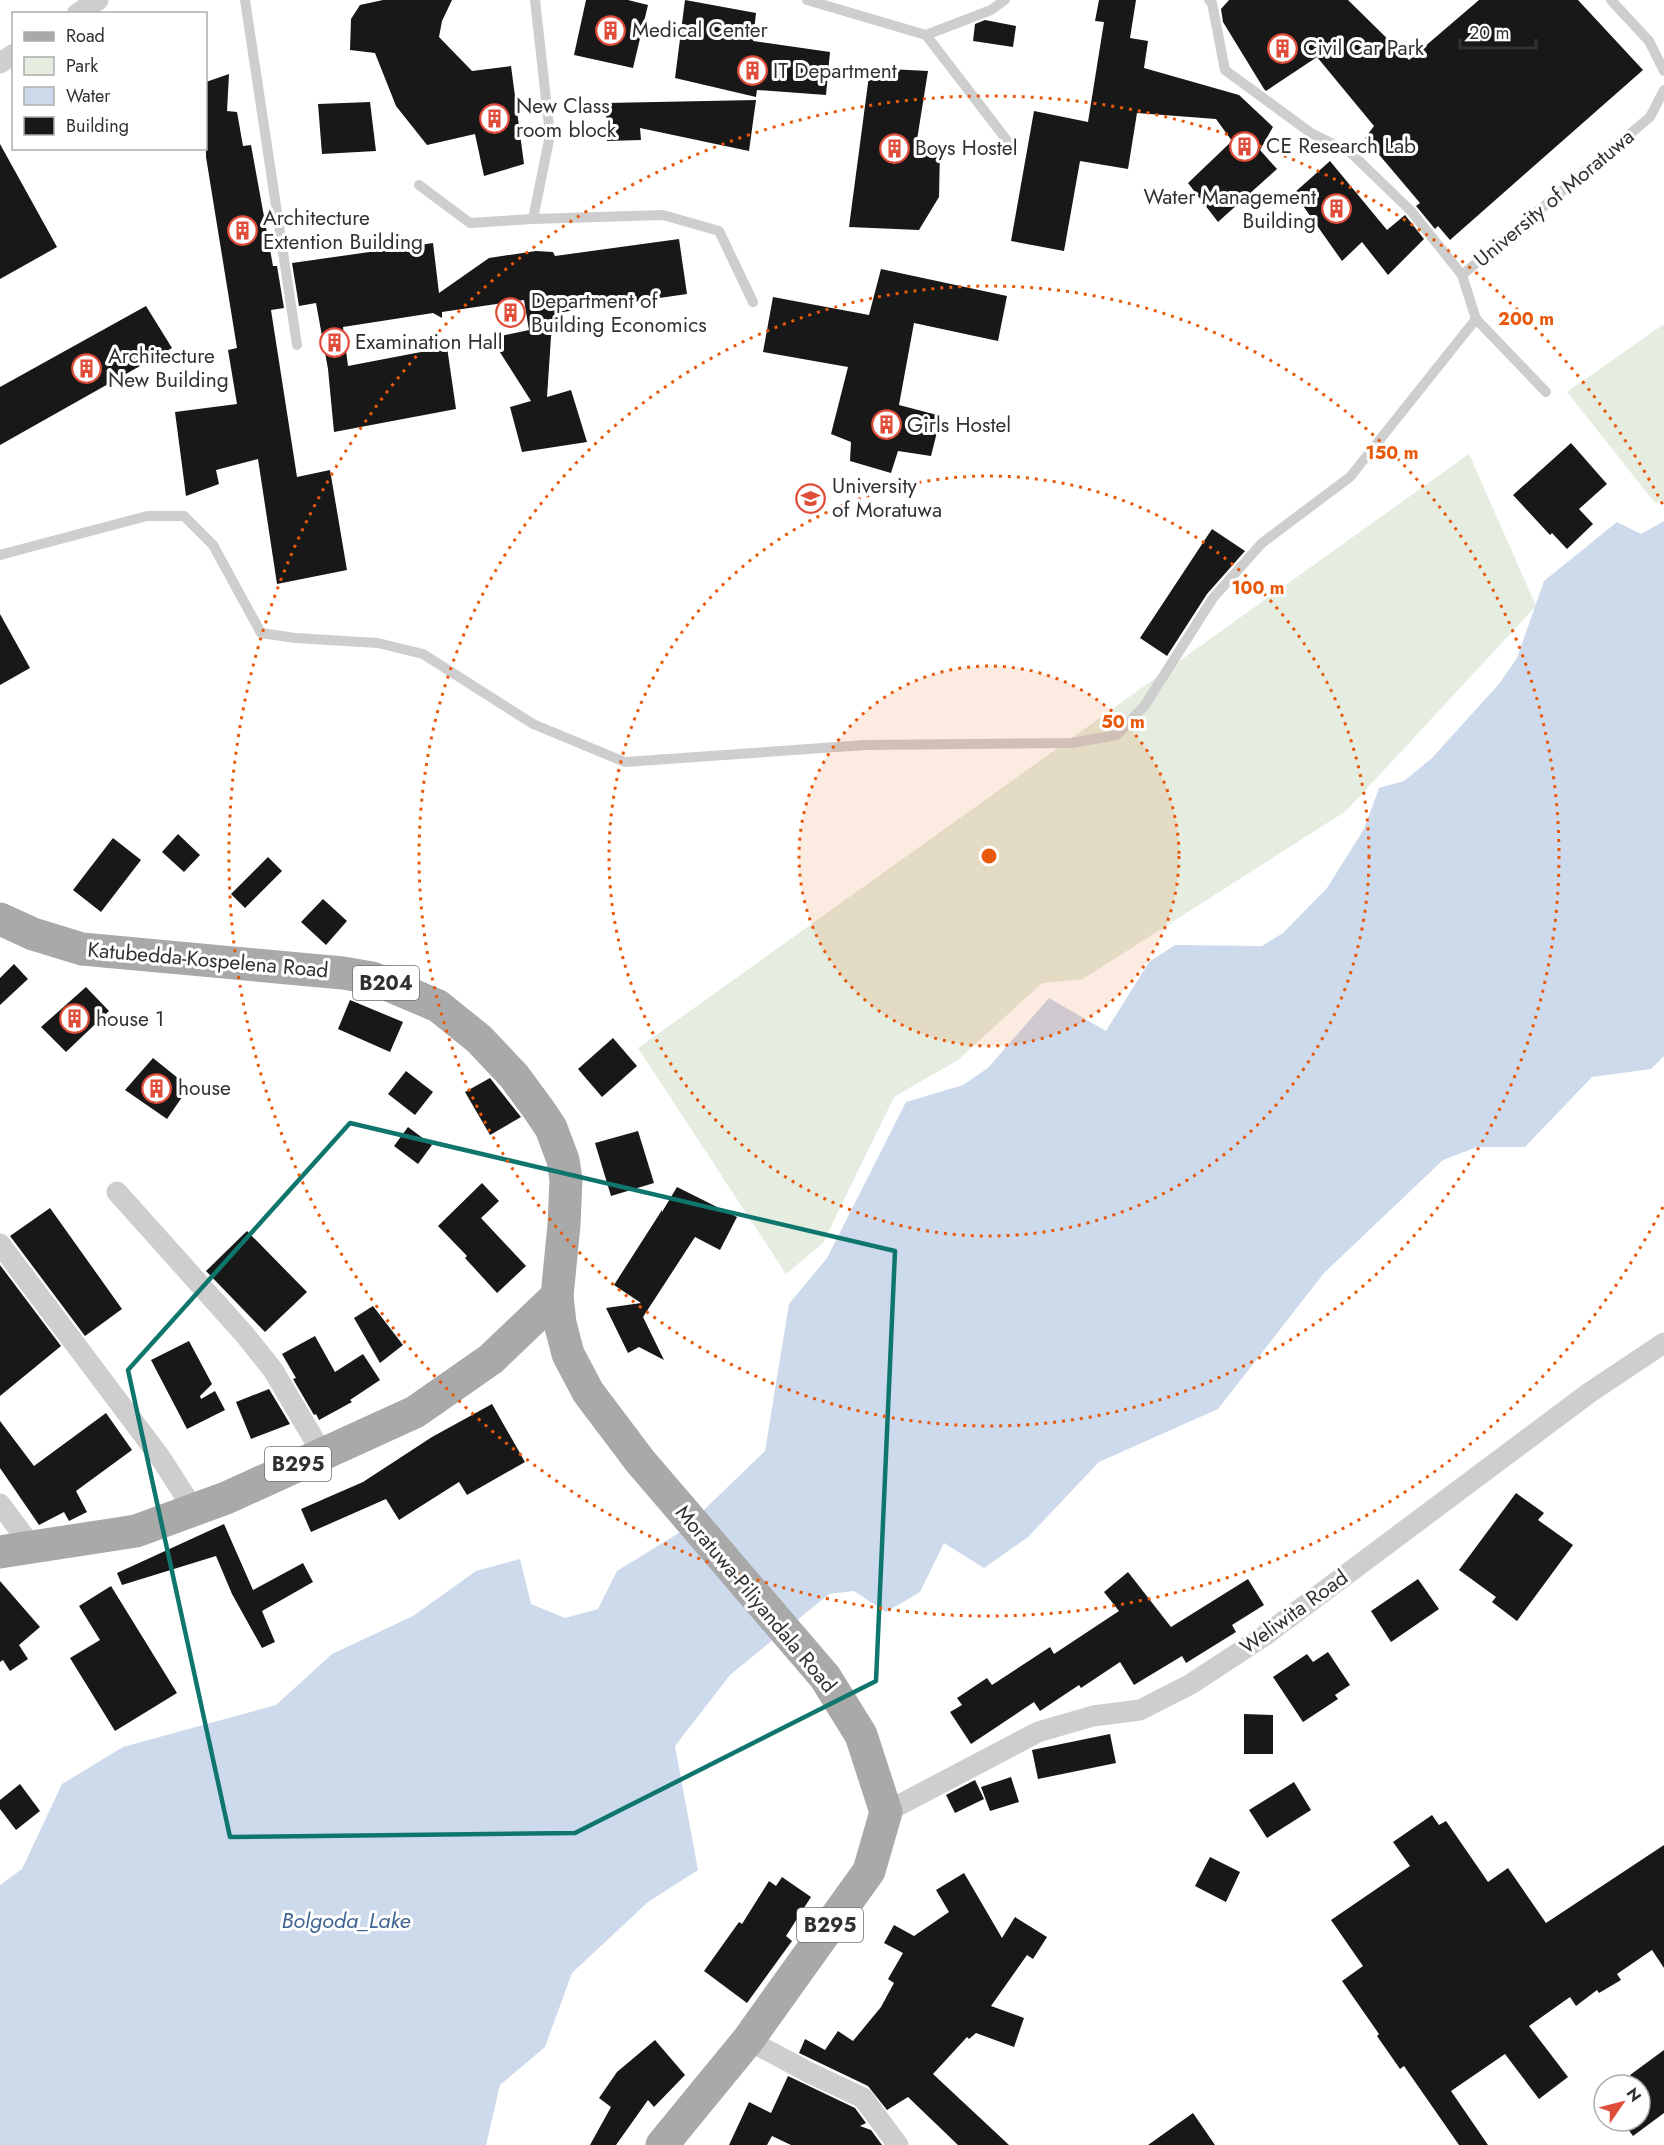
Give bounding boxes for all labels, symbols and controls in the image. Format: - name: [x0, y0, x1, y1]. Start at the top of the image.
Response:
- legend: [12, 12, 207, 150]
- scale bar: [1460, 12, 1536, 50]
- building icon: Medical Center: [595, 14, 627, 46]
- place label: Medical Center: [632, 15, 769, 45]
- text: 20 m: [1469, 20, 1509, 46]
- text: Road: [66, 23, 105, 49]
- building icon: Civil Car Park: [1266, 32, 1298, 64]
- place label: Civil Car Park: [1303, 33, 1425, 63]
- text: Park: [66, 53, 98, 79]
- building icon: IT Department: [736, 55, 768, 87]
- place label: IT Department: [773, 56, 897, 86]
- text: Water: [66, 83, 111, 109]
- place label: New Class room block: [516, 91, 617, 145]
- building icon: New Class room block: [479, 102, 511, 134]
- text: Building: [66, 113, 129, 139]
- street label: University of Moratuwa: [1467, 122, 1641, 274]
- building icon: CE Research Lab: [1229, 130, 1261, 162]
- place label: CE Research Lab: [1266, 131, 1416, 161]
- building icon: Boys Hostel: [878, 132, 910, 164]
- place label: Boys Hostel: [915, 133, 1018, 163]
- place label: Water Management Building: [1144, 182, 1316, 236]
- building icon: Water Management Building: [1321, 193, 1353, 225]
- place label: Architecture Extention Building: [263, 203, 423, 257]
- building icon: Architecture Extention Building: [226, 214, 258, 246]
- place label: Department of Building Economics: [531, 286, 707, 340]
- building icon: Department of Building Economics: [494, 297, 526, 329]
- text: 200 m: [1498, 306, 1554, 332]
- building icon: Examination Hall: [318, 326, 350, 358]
- place label: Examination Hall: [355, 327, 503, 357]
- place label: Architecture New Building: [108, 341, 229, 395]
- building icon: Architecture New Building: [71, 352, 103, 384]
- building icon: Girls Hostel: [870, 409, 902, 441]
- place label: Girls Hostel: [907, 410, 1011, 440]
- text: 150 m: [1366, 440, 1418, 466]
- place label: University of Moratuwa: [832, 471, 942, 525]
- school or university icon: University of Moratuwa: [795, 482, 827, 514]
- text: 100 m: [1231, 575, 1285, 601]
- text: 50 m: [1101, 709, 1145, 735]
- centre of rings: [979, 846, 999, 866]
- street label: Katubedda-Kospelena Road: [86, 935, 330, 985]
- road number: B204: [353, 966, 419, 1000]
- building icon: house 1: [59, 1003, 91, 1035]
- place label: house 1: [96, 1004, 165, 1034]
- building icon: house: [141, 1072, 173, 1104]
- place label: house: [178, 1073, 231, 1103]
- road number: B295: [265, 1447, 331, 1481]
- street label: Moratuwa-Piliyandala Road: [668, 1499, 844, 1699]
- street label: Weliwita Road: [1234, 1563, 1354, 1661]
- water label: Bolgoda_Lake: [281, 1904, 411, 1936]
- road number: B295: [797, 1908, 863, 1942]
- north arrow: [1592, 2073, 1652, 2133]
- text: N: [1621, 2083, 1647, 2106]

